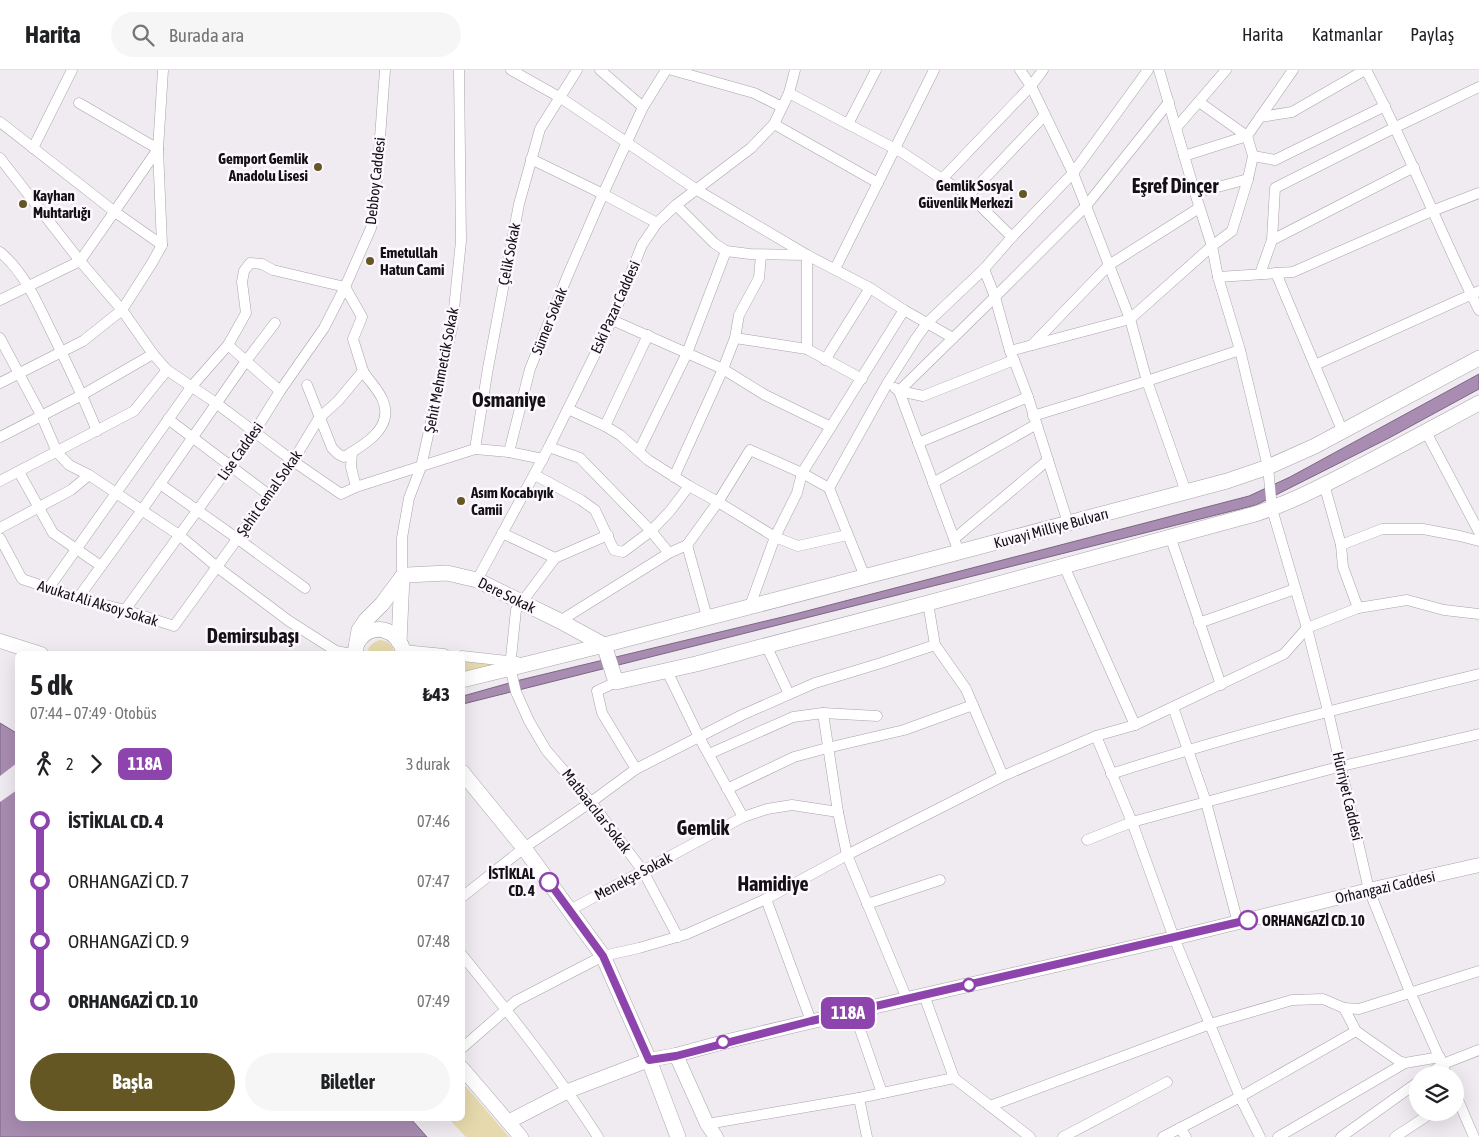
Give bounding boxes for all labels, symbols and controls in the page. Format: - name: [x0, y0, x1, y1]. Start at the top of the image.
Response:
- search box: [111, 12, 461, 57]
- text: Harita: [25, 21, 81, 48]
- icon: search: [129, 21, 157, 49]
- text: Burada ara: [169, 24, 244, 46]
- text: Harita: [1242, 24, 1284, 45]
- text: Katmanlar: [1312, 24, 1382, 45]
- text: Paylaş: [1410, 24, 1454, 45]
- street label: Debboy Caddesi: [362, 136, 388, 226]
- place label: Gemport Gemlik Anadolu Lisesi: [218, 150, 308, 184]
- marker: Gemport Gemlik Anadolu Lisesi: [312, 161, 324, 173]
- district label: Eşref Dinçer: [1132, 174, 1219, 197]
- place label: Gemlik Sosyal Güvenlik Merkezi: [918, 177, 1014, 211]
- place label: Kayhan Muhtarlığı: [33, 187, 91, 221]
- marker: Gemlik Sosyal Güvenlik Merkezi: [1017, 188, 1029, 200]
- marker: Kayhan Muhtarlığı: [17, 198, 29, 210]
- street label: Çelik Sokak: [495, 221, 523, 287]
- place label: Emetullah Hatun Cami: [380, 244, 445, 278]
- marker: Emetullah Hatun Cami: [364, 255, 376, 267]
- street label: Eski Pazar Caddesi: [587, 258, 643, 356]
- street label: Sümer Sokak: [528, 284, 570, 357]
- street label: Şehit Mehmetcik Sokak: [421, 306, 462, 434]
- district label: Osmaniye: [472, 388, 546, 411]
- street label: Lise Caddesi: [214, 419, 266, 483]
- street label: Şehit Cemal Sokak: [233, 446, 305, 539]
- place label: Asım Kocabıyık Camii: [470, 484, 554, 518]
- marker: Asım Kocabıyık Camii: [455, 495, 467, 507]
- street label: Kuvayi Milliye Bulvarı: [992, 505, 1110, 551]
- street label: Dere Sokak: [475, 574, 539, 616]
- street label: Avukat Ali Aksoy Sokak: [36, 577, 161, 630]
- district label: Demirsubaşı: [207, 624, 299, 647]
- text: 5 dk: [30, 669, 73, 701]
- text: ₺43: [423, 683, 450, 705]
- text: 07:44 – 07:49 · Otobüs: [30, 704, 157, 722]
- icon: walk: [30, 750, 58, 778]
- icon: forward: [82, 750, 110, 778]
- street label: Hürriyet Caddesi: [1329, 750, 1367, 842]
- text: 118A: [128, 753, 162, 774]
- text: 2: [66, 755, 74, 773]
- text: 3 durak: [406, 755, 450, 773]
- street label: Matbaacılar Sokak: [559, 765, 635, 857]
- text: İSTİKLAL CD. 4: [68, 810, 164, 832]
- text: 07:46: [417, 812, 450, 830]
- district label: Gemlik: [677, 816, 730, 839]
- street label: Menekşe Sokak: [591, 848, 675, 904]
- place label: İSTİKLAL CD. 4: [488, 865, 535, 899]
- street label: Orhangazi Caddesi: [1333, 867, 1437, 907]
- text: ORHANGAZİ CD. 7: [68, 870, 189, 892]
- text: 07:47: [417, 872, 450, 890]
- marker: İSTİKLAL CD. 4: [539, 872, 559, 892]
- district label: Hamidiye: [737, 872, 809, 895]
- marker: ORHANGAZİ CD. 10: [1238, 910, 1258, 930]
- place label: ORHANGAZİ CD. 10: [1262, 912, 1365, 929]
- text: ORHANGAZİ CD. 9: [68, 930, 189, 952]
- text: 07:48: [417, 932, 450, 950]
- unlabelled marker: [962, 978, 976, 992]
- text: ORHANGAZİ CD. 10: [68, 990, 198, 1012]
- text: 07:49: [417, 992, 450, 1010]
- line badge: 118A: [813, 997, 883, 1029]
- text: 118A: [831, 1002, 865, 1023]
- unlabelled marker: [716, 1035, 730, 1049]
- button: Başla: [30, 1053, 235, 1111]
- button: Biletler: [245, 1053, 450, 1111]
- map controls: [1409, 1066, 1464, 1121]
- button: layers: [1409, 1066, 1464, 1121]

